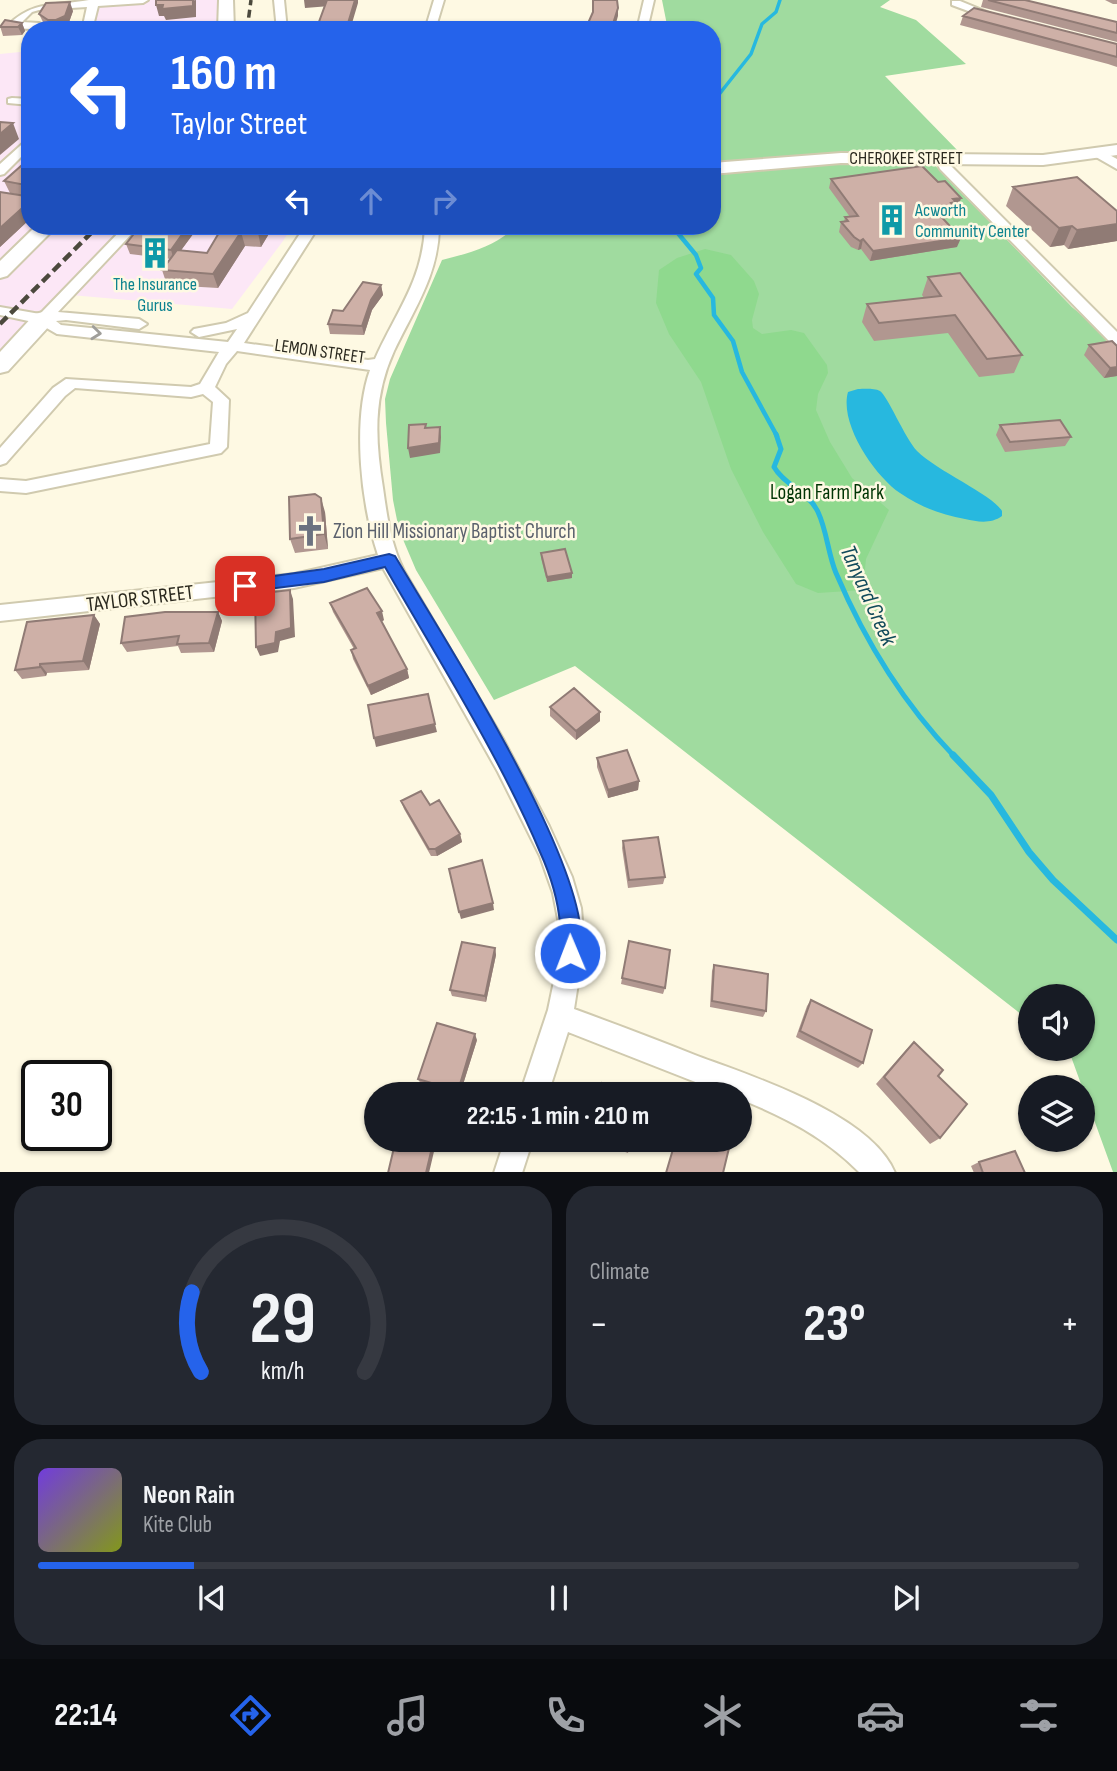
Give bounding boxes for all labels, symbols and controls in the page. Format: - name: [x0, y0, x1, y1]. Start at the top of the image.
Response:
- text: 160 m: [171, 45, 277, 104]
- icon: left: [56, 49, 147, 140]
- text: Taylor Street: [171, 105, 307, 144]
- street label: CHEROKEE STREET: [849, 148, 963, 169]
- icon: left: [279, 182, 317, 220]
- icon: ahead: [352, 182, 390, 220]
- icon: right: [425, 182, 463, 220]
- place label: Acworth Community Center: [914, 200, 1029, 242]
- building icon: Acworth Community Center: [875, 203, 909, 237]
- building icon: The Insurance Gurus: [138, 236, 172, 270]
- place label: The Insurance Gurus: [113, 274, 197, 316]
- one-way arrow: [90, 325, 102, 340]
- street label: LEMON STREET: [273, 335, 366, 368]
- park label: Logan Farm Park: [770, 480, 884, 505]
- church icon: Zion Hill Missionary Baptist Church: [293, 514, 327, 548]
- place label: Zion Hill Missionary Baptist Church: [333, 519, 576, 544]
- water label: Tanyard Creek: [834, 541, 903, 651]
- pin: [215, 556, 275, 616]
- icon: arrive: [226, 567, 264, 605]
- street label: TAYLOR STREET: [85, 579, 196, 617]
- position arrow: [533, 916, 607, 990]
- map controls: [1018, 984, 1095, 1152]
- button: sound: [1018, 984, 1095, 1061]
- speed limit sign: 30: [21, 1060, 112, 1151]
- button: layers: [1018, 1075, 1095, 1152]
- text: 22:15 · 1 min · 210 m: [467, 1101, 649, 1132]
- text: Climate: [590, 1258, 649, 1286]
- text: 29: [250, 1276, 316, 1364]
- text: 23°: [803, 1293, 865, 1356]
- text: −: [590, 1302, 608, 1347]
- text: +: [1060, 1302, 1079, 1347]
- text: km/h: [261, 1355, 304, 1386]
- text: Neon Rain: [143, 1480, 235, 1511]
- text: Kite Club: [143, 1511, 212, 1539]
- icon: previous: [193, 1579, 231, 1617]
- icon: pause: [540, 1579, 578, 1617]
- icon: next: [887, 1579, 925, 1617]
- icon: directions: [226, 1691, 275, 1740]
- icon: music: [383, 1691, 432, 1740]
- icon: phone: [541, 1691, 590, 1740]
- icon: climate: [698, 1691, 747, 1740]
- icon: car: [856, 1691, 905, 1740]
- icon: filters: [1014, 1691, 1063, 1740]
- text: 22:14: [54, 1696, 117, 1735]

